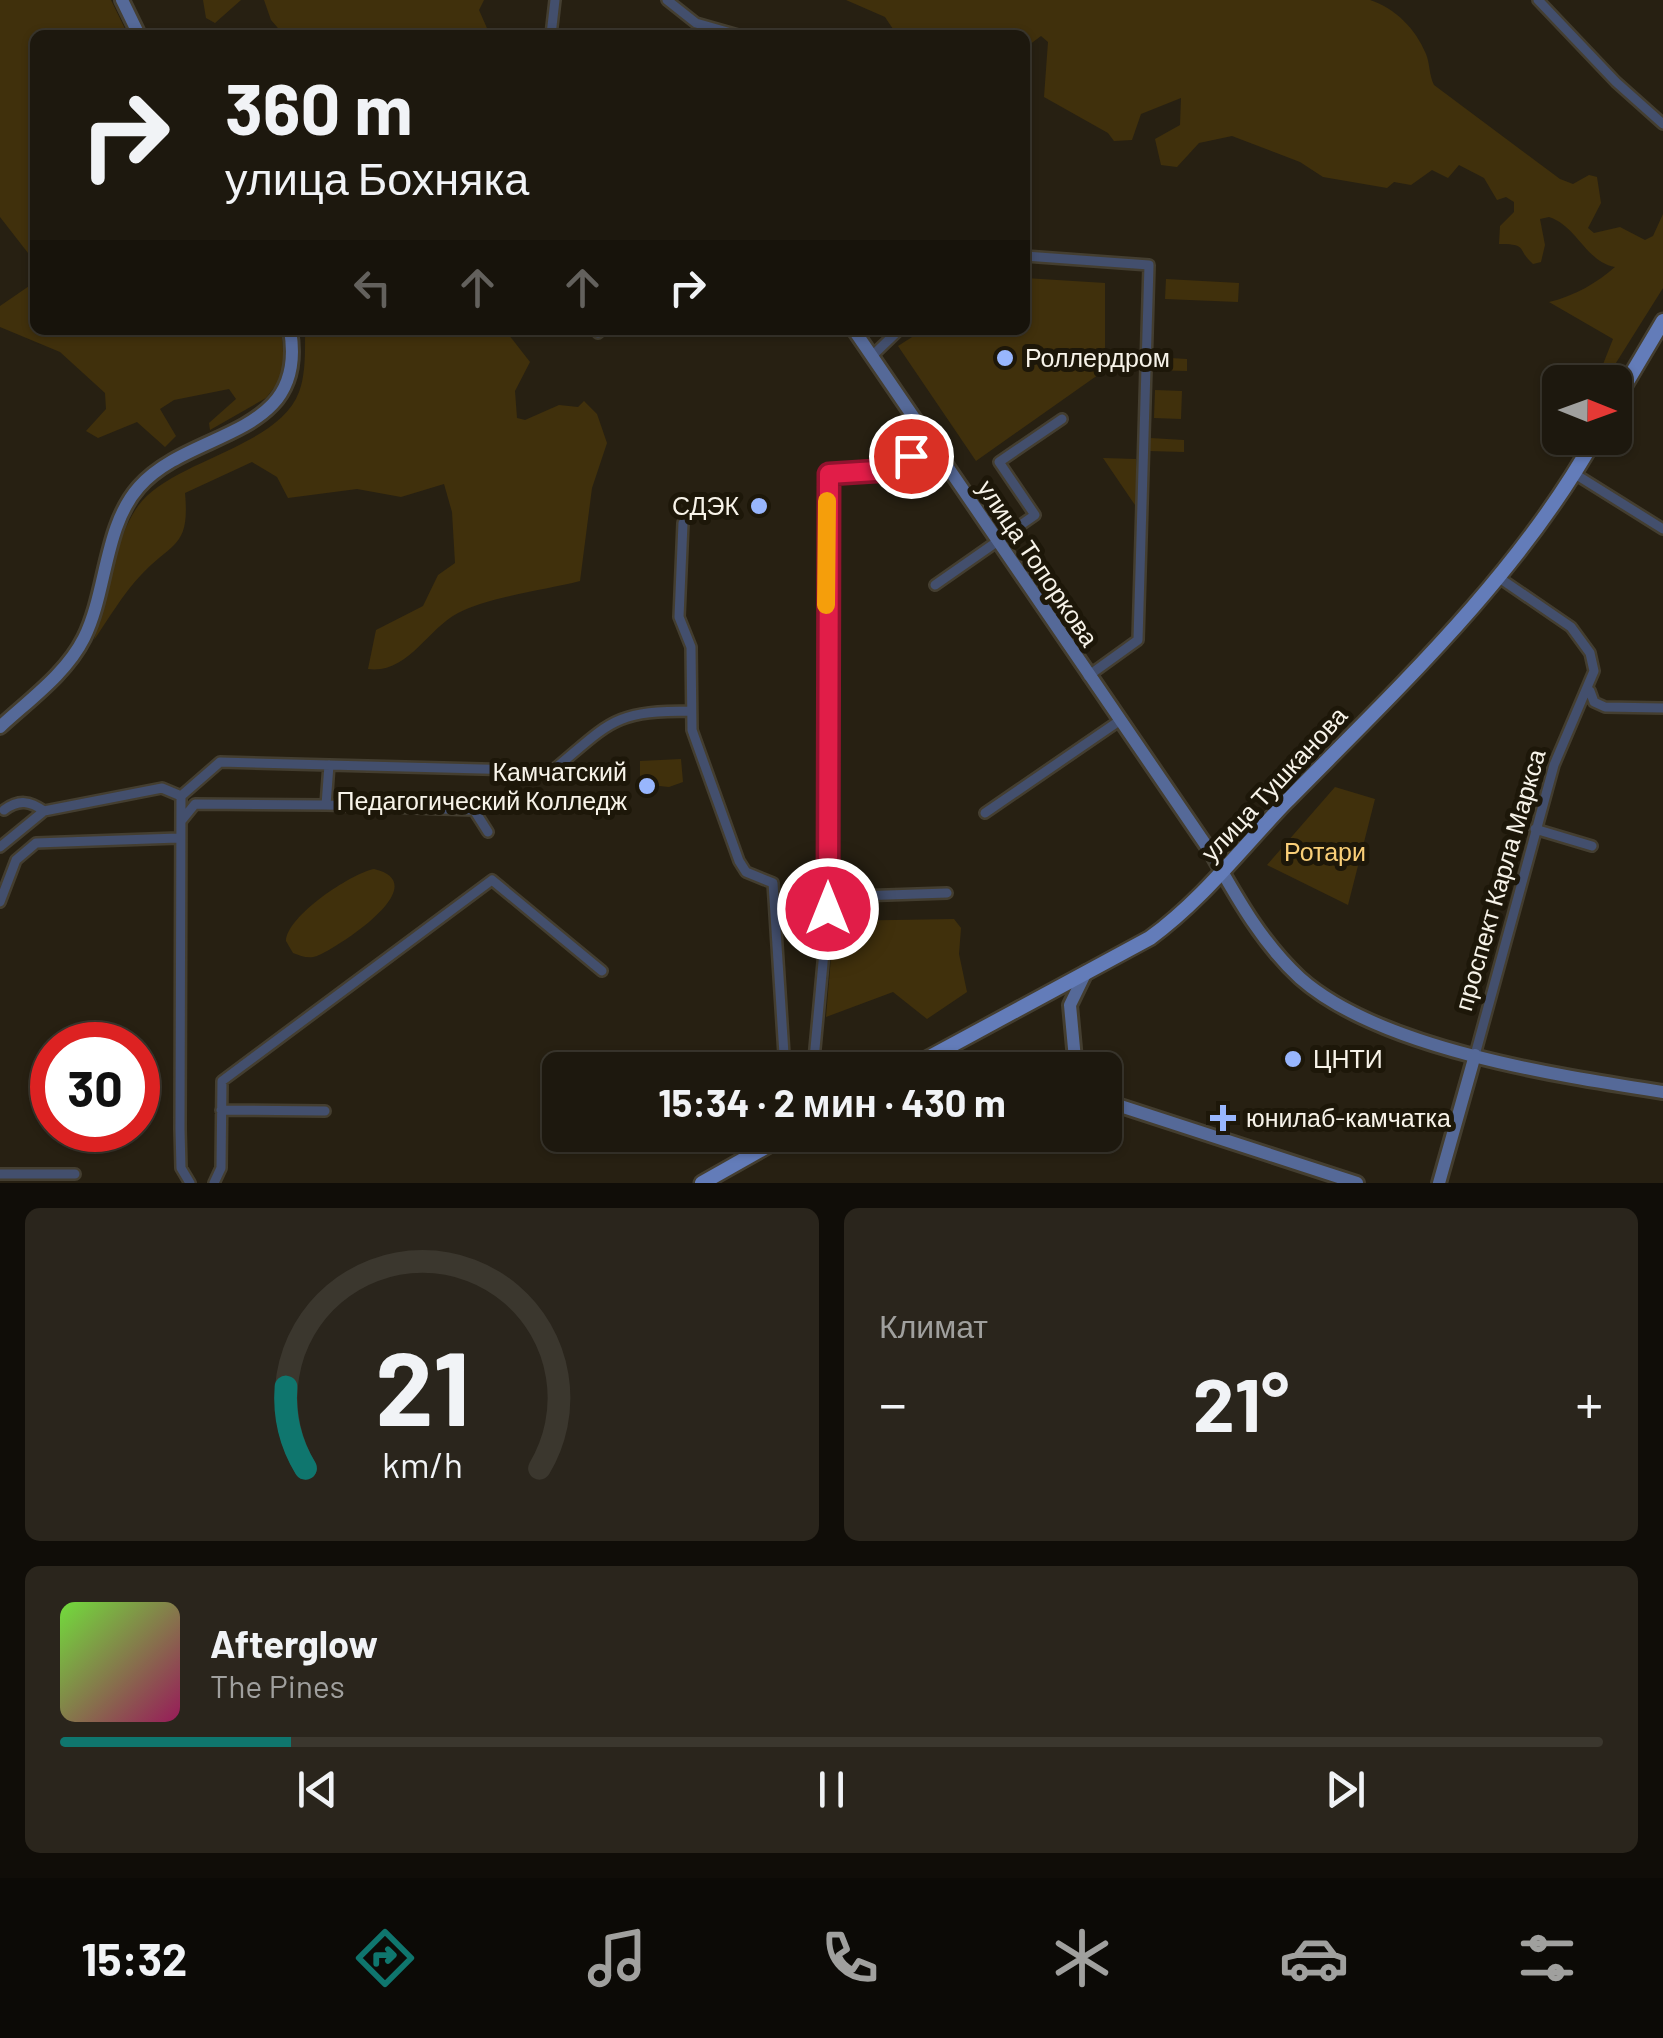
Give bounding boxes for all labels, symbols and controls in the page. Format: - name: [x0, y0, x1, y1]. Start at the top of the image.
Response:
- text: 360 m: [225, 65, 413, 149]
- icon: right: [60, 70, 190, 200]
- text: улица Бохняка: [225, 150, 529, 204]
- icon: left: [345, 260, 400, 315]
- icon: ahead: [450, 260, 505, 315]
- icon: ahead: [555, 260, 610, 315]
- icon: right: [660, 260, 715, 315]
- place label: Роллердром: [1025, 342, 1170, 372]
- marker: Роллердром: [994, 347, 1016, 369]
- north arrow: [1542, 365, 1632, 455]
- map controls: [1542, 365, 1632, 455]
- pin: [869, 414, 954, 499]
- icon: arrive: [884, 429, 939, 484]
- street label: улица Топоркова: [972, 474, 1106, 651]
- place label: СДЭК: [672, 490, 739, 520]
- marker: СДЭК: [748, 495, 770, 517]
- street label: улица Тушканова: [1194, 700, 1353, 867]
- street label: проспект Карла Маркса: [1447, 745, 1551, 1014]
- place label: Камчатский Педагогический Колледж: [337, 756, 627, 815]
- marker: Камчатский Педагогический Колледж: [636, 775, 658, 797]
- park label: Ротари: [1284, 836, 1366, 866]
- position arrow: [776, 857, 880, 961]
- speed limit sign: 30: [30, 1022, 160, 1152]
- place label: ЦНТИ: [1313, 1043, 1383, 1073]
- marker: ЦНТИ: [1282, 1048, 1304, 1070]
- text: 15:34 · 2 мин · 430 m: [658, 1079, 1006, 1125]
- place label: юнилаб-камчатка: [1246, 1102, 1451, 1132]
- marker: юнилаб-камчатка: [1210, 1105, 1236, 1131]
- text: Климат: [879, 1306, 988, 1344]
- text: 21: [375, 1322, 469, 1447]
- text: 21°: [1193, 1357, 1289, 1447]
- text: −: [879, 1369, 907, 1435]
- text: +: [1575, 1369, 1603, 1435]
- text: km/h: [382, 1442, 462, 1485]
- text: Afterglow: [210, 1620, 378, 1666]
- text: The Pines: [210, 1666, 345, 1704]
- icon: previous: [290, 1762, 345, 1817]
- icon: pause: [804, 1762, 859, 1817]
- icon: next: [1318, 1762, 1373, 1817]
- icon: directions: [350, 1923, 420, 1993]
- icon: music: [582, 1923, 652, 1993]
- icon: phone: [815, 1923, 885, 1993]
- icon: climate: [1047, 1923, 1117, 1993]
- icon: car: [1279, 1923, 1349, 1993]
- icon: filters: [1512, 1923, 1582, 1993]
- text: 15:32: [81, 1931, 187, 1985]

